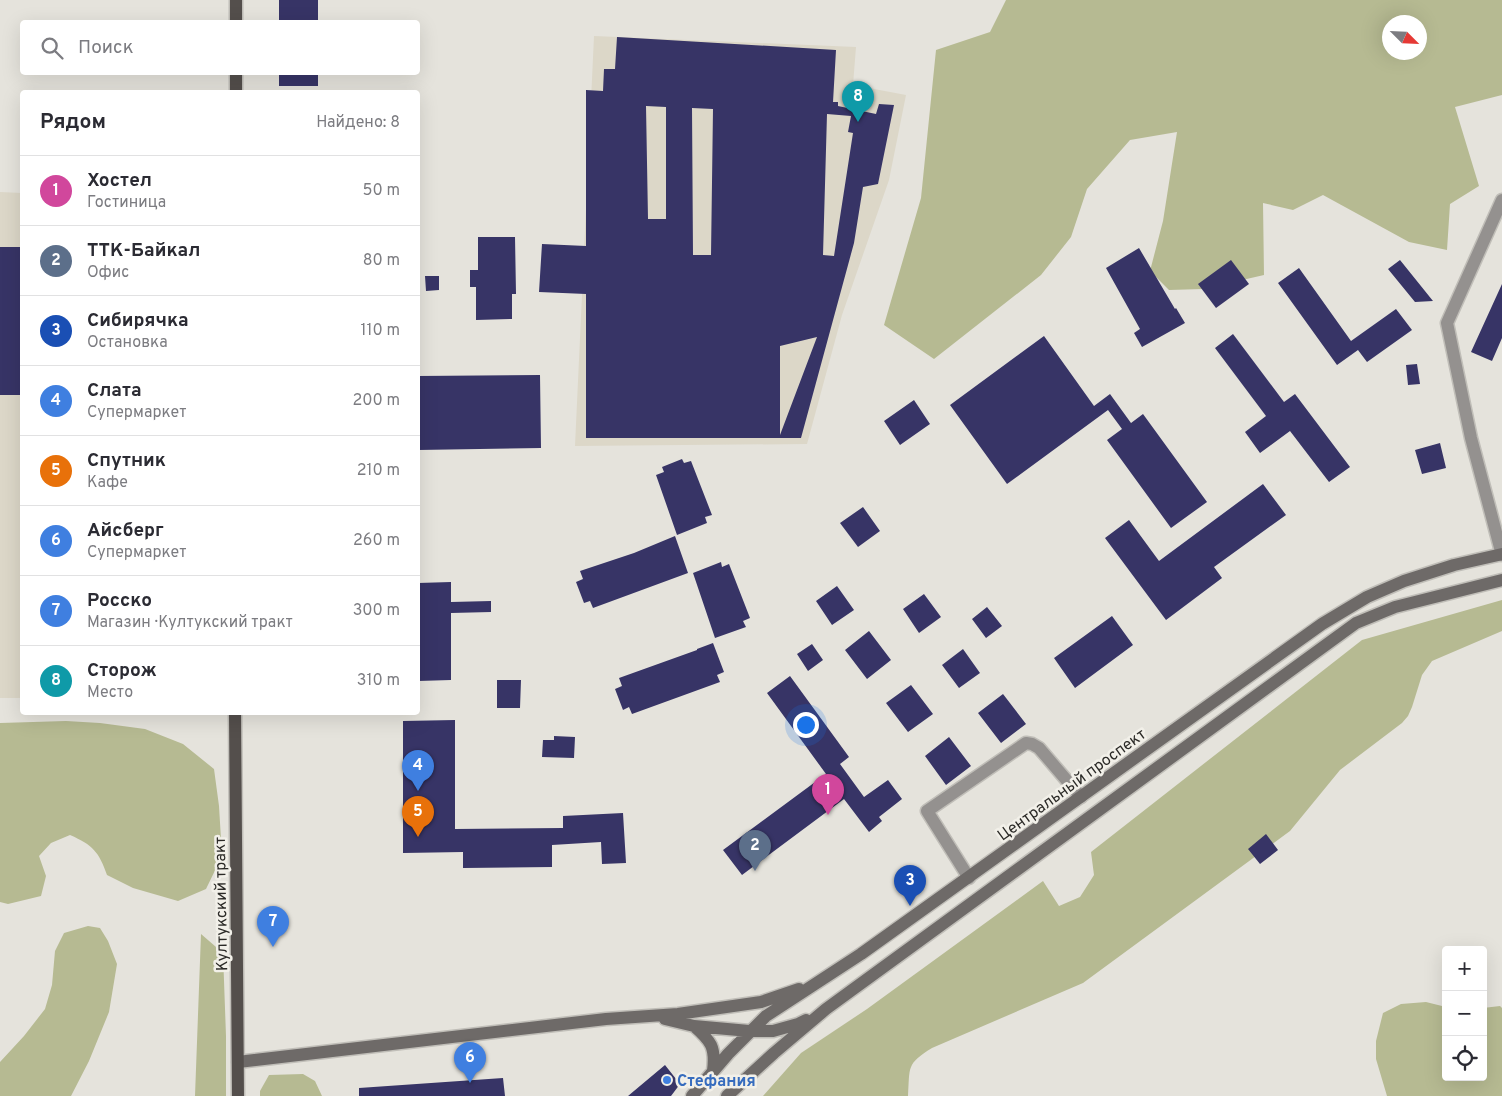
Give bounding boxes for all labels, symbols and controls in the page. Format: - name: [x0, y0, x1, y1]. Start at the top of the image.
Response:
- north arrow: [1382, 15, 1427, 60]
- search box: [20, 20, 420, 75]
- icon: search: [38, 34, 66, 62]
- text: Поиск: [78, 36, 134, 60]
- pin: 8: [842, 81, 874, 122]
- text: Рядом: [40, 109, 106, 136]
- text: Найдено: 8: [316, 113, 400, 133]
- text: Хостел: [87, 169, 152, 193]
- text: 1: [53, 181, 59, 201]
- text: 50 m: [363, 181, 400, 201]
- text: Гостиница: [87, 193, 166, 213]
- text: ТТК-Байкал: [87, 239, 200, 263]
- text: 2: [51, 251, 61, 271]
- text: 80 m: [363, 251, 400, 271]
- text: Офис: [87, 263, 129, 283]
- text: Сибирячка: [87, 309, 189, 333]
- text: 3: [51, 321, 61, 341]
- text: 110 m: [360, 321, 400, 341]
- text: Остановка: [87, 333, 168, 353]
- text: Слата: [87, 379, 142, 403]
- text: 4: [51, 391, 61, 411]
- text: 200 m: [352, 391, 400, 411]
- text: Супермаркет: [87, 403, 187, 423]
- text: Спутник: [87, 449, 166, 473]
- text: 5: [51, 461, 61, 481]
- text: 210 m: [357, 461, 400, 481]
- text: Кафе: [87, 473, 128, 493]
- text: Айсберг: [87, 519, 164, 543]
- text: 6: [51, 531, 61, 551]
- text: 260 m: [353, 531, 400, 551]
- text: Супермаркет: [87, 543, 187, 563]
- text: Росско: [87, 589, 152, 613]
- text: 7: [52, 601, 60, 621]
- text: 300 m: [353, 601, 400, 621]
- text: Магазин · Култукский тракт: [87, 613, 293, 633]
- text: Сторож: [87, 659, 157, 683]
- text: 8: [51, 671, 61, 691]
- text: 310 m: [357, 671, 400, 691]
- text: Место: [87, 683, 133, 703]
- your location: [793, 712, 819, 738]
- street label: Центральный проспект: [994, 725, 1150, 846]
- pin: 4: [402, 750, 434, 791]
- pin: 1: [812, 774, 844, 815]
- pin: 5: [402, 796, 434, 837]
- pin: 2: [739, 830, 771, 871]
- street label: Култукский тракт: [211, 837, 233, 971]
- pin: 3: [894, 865, 926, 906]
- pin: 7: [257, 906, 289, 947]
- map controls: [1442, 946, 1487, 1081]
- button: +: [1442, 946, 1487, 991]
- button: −: [1442, 991, 1487, 1036]
- button: locate: [1442, 1036, 1487, 1081]
- pin: 6: [454, 1042, 486, 1083]
- place label: Стефания: [677, 1072, 756, 1092]
- marker: Стефания: [661, 1074, 673, 1086]

